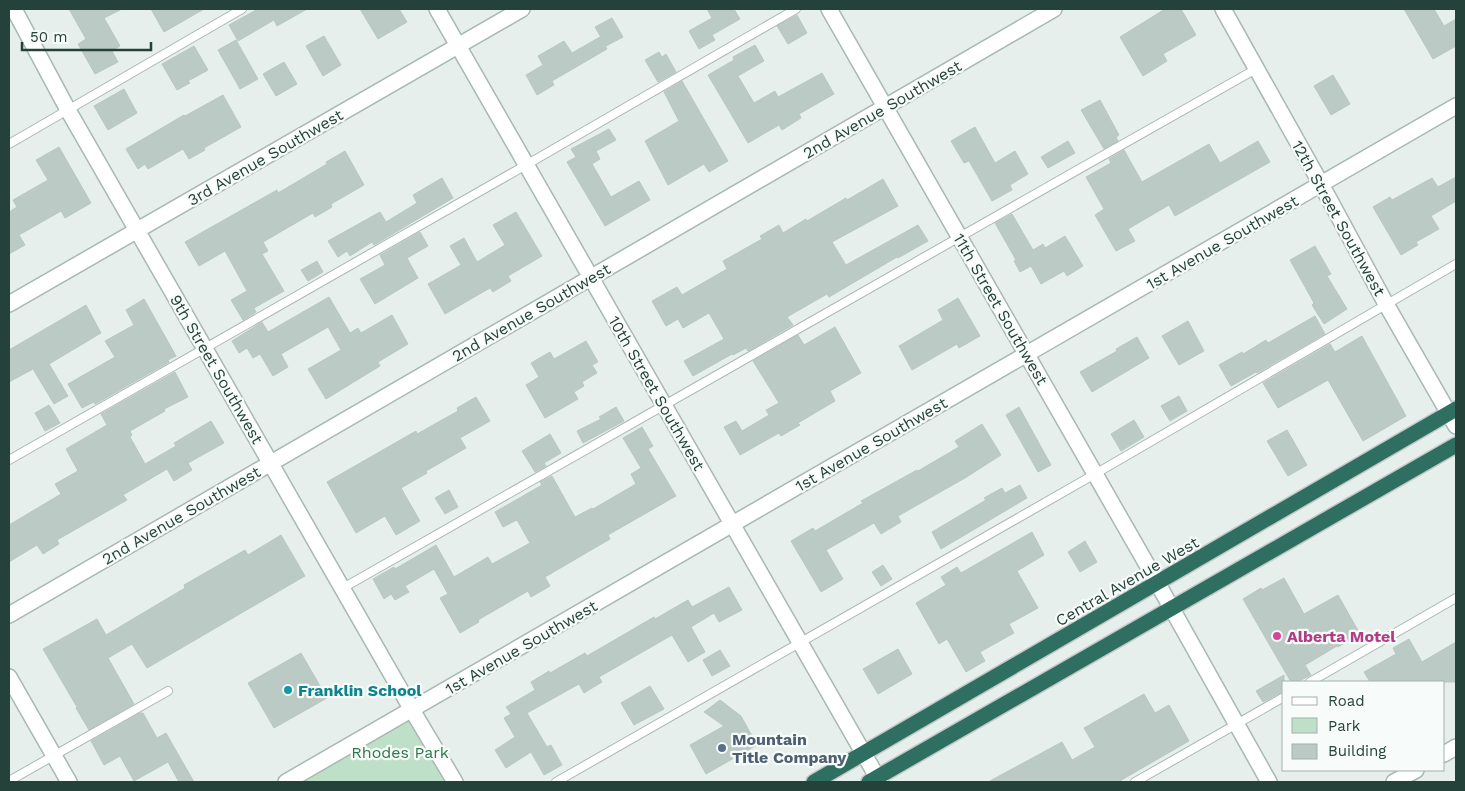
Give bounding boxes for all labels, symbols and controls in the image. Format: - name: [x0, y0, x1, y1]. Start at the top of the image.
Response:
- scale bar: [22, 20, 151, 52]
- text: 50 m: [30, 28, 67, 46]
- street label: 2nd Avenue Southwest: [800, 56, 965, 163]
- street label: 3rd Avenue Southwest: [184, 105, 347, 210]
- street label: 12th Street Southwest: [1288, 137, 1389, 300]
- street label: 1st Avenue Southwest: [1143, 191, 1302, 294]
- street label: 11th Street Southwest: [949, 230, 1052, 389]
- street label: 2nd Avenue Southwest: [449, 259, 614, 366]
- street label: 9th Street Southwest: [166, 291, 267, 448]
- street label: 10th Street Southwest: [604, 312, 709, 474]
- street label: 1st Avenue Southwest: [792, 393, 951, 496]
- street label: 2nd Avenue Southwest: [99, 462, 264, 569]
- street label: Central Avenue West: [1052, 533, 1202, 630]
- street label: 1st Avenue Southwest: [442, 596, 601, 699]
- place label: Alberta Motel: [1287, 627, 1396, 646]
- marker: Alberta Motel: [1271, 630, 1283, 642]
- place label: Franklin School: [298, 681, 422, 700]
- legend: [1282, 681, 1445, 771]
- marker: Franklin School: [282, 684, 294, 696]
- text: Road: [1328, 692, 1365, 710]
- text: Park: [1328, 717, 1361, 735]
- place label: Mountain Title Company: [732, 730, 847, 767]
- marker: Mountain Title Company: [716, 742, 728, 754]
- text: Building: [1328, 742, 1386, 760]
- park label: Rhodes Park: [351, 743, 449, 762]

